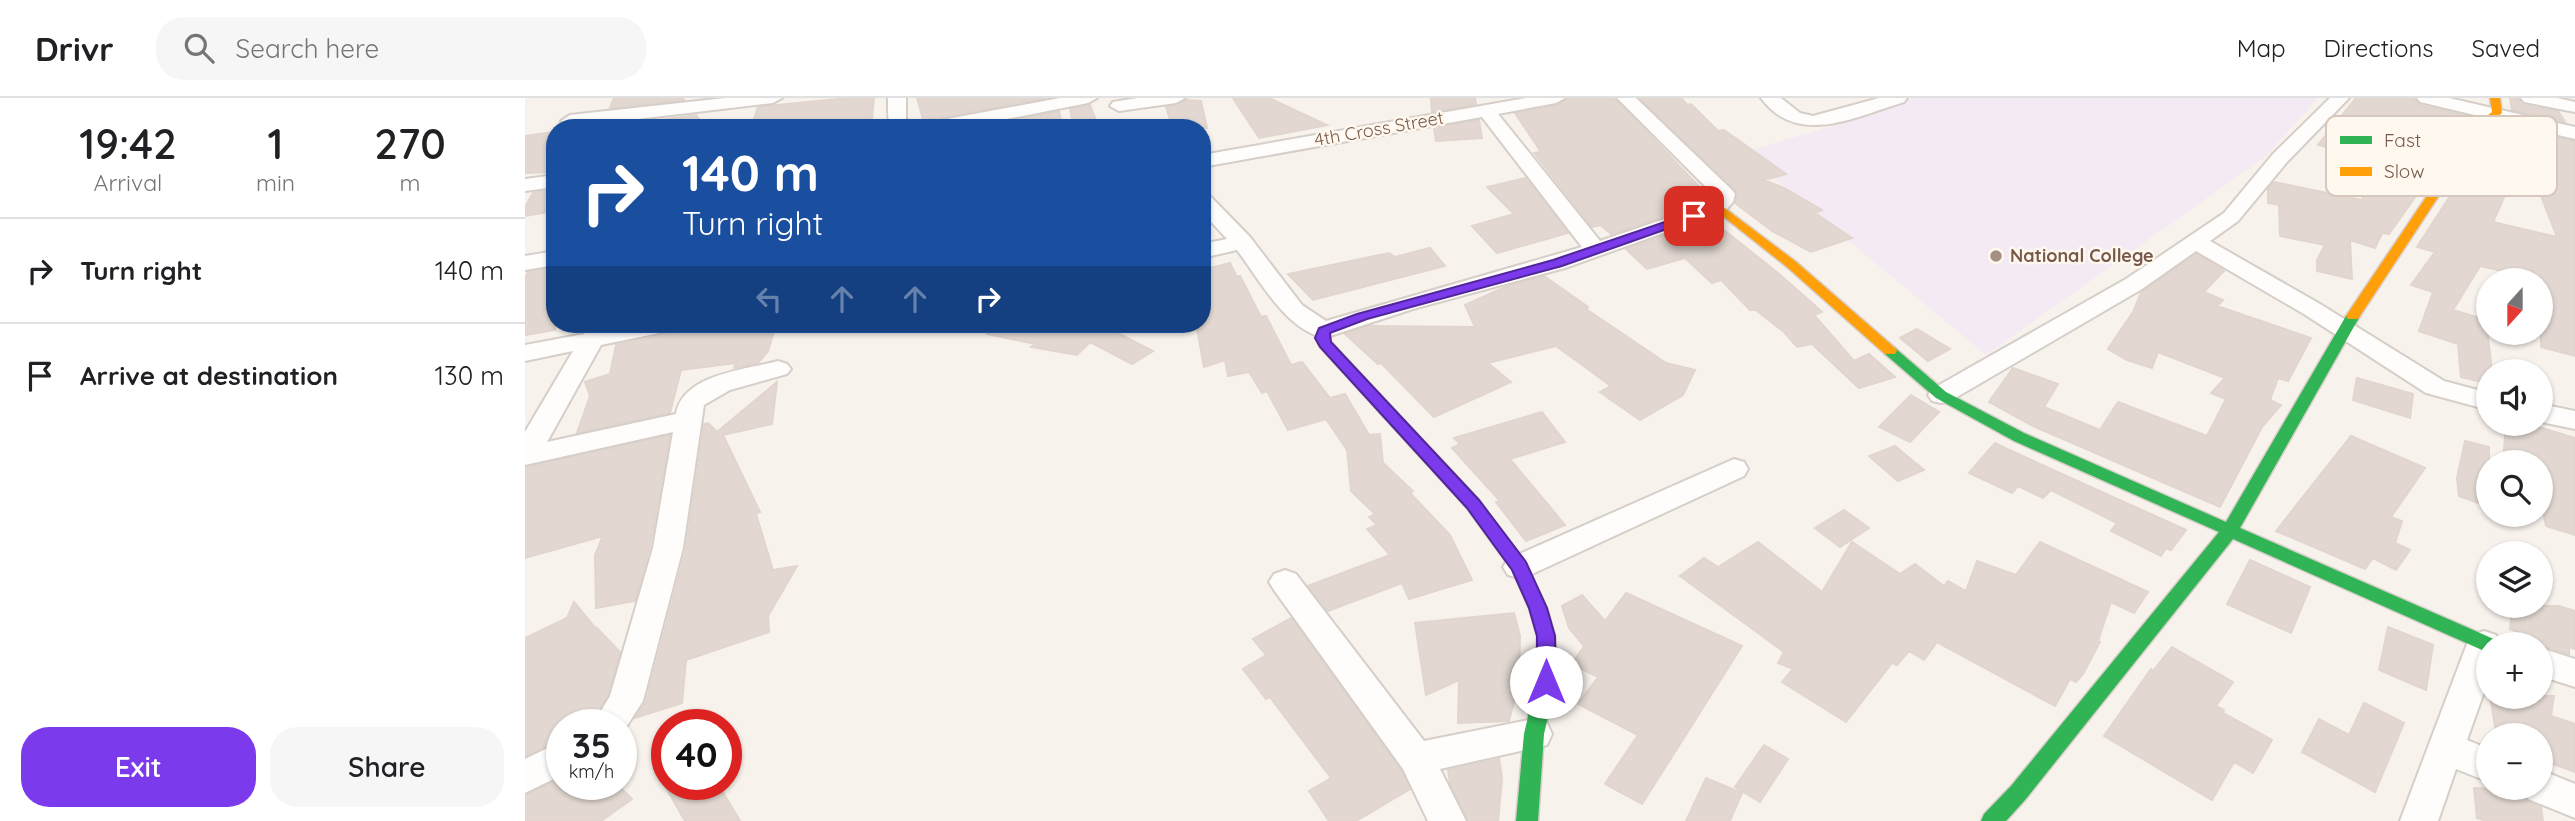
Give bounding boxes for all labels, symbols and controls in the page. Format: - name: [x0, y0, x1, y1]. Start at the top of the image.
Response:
- search box: [156, 17, 646, 80]
- text: Drivr: [35, 28, 114, 69]
- icon: search: [180, 29, 218, 67]
- text: Search here: [236, 32, 379, 65]
- text: Map: [2237, 33, 2286, 63]
- text: Directions: [2324, 33, 2434, 63]
- text: Saved: [2472, 33, 2540, 63]
- street label: 4th Cross Street: [1312, 106, 1445, 151]
- legend: [2326, 116, 2557, 196]
- text: 19:42: [79, 117, 177, 170]
- text: 1: [267, 117, 284, 170]
- text: 270: [374, 117, 446, 170]
- text: Fast: [2384, 128, 2421, 152]
- text: 140 m: [682, 142, 819, 203]
- icon: right: [567, 147, 658, 238]
- text: Slow: [2384, 159, 2425, 183]
- text: Arrival: [94, 168, 162, 197]
- text: min: [256, 168, 295, 197]
- text: m: [400, 168, 421, 197]
- pin: [1664, 186, 1724, 246]
- icon: arrive: [1675, 197, 1713, 235]
- text: Turn right: [682, 203, 823, 243]
- place label: National College: [2010, 244, 2154, 267]
- marker: National College: [1988, 248, 2004, 264]
- icon: right: [21, 252, 59, 290]
- text: Turn right: [80, 254, 202, 287]
- text: 140 m: [435, 254, 504, 287]
- north arrow: [2476, 268, 2553, 345]
- map controls: [2476, 268, 2553, 800]
- icon: left: [750, 280, 788, 318]
- icon: ahead: [823, 280, 861, 318]
- icon: ahead: [896, 280, 934, 318]
- icon: right: [969, 280, 1007, 318]
- icon: arrive: [21, 357, 59, 395]
- text: Arrive at destination: [80, 359, 338, 392]
- text: 130 m: [434, 359, 504, 392]
- button: sound: [2476, 359, 2553, 436]
- button: search: [2476, 450, 2553, 527]
- button: layers: [2476, 541, 2553, 618]
- button: +: [2476, 632, 2553, 709]
- position arrow: [1509, 645, 1583, 719]
- speed limit sign: 40: [651, 709, 742, 800]
- text: 35: [572, 723, 611, 767]
- button: −: [2476, 723, 2553, 800]
- button: Exit: [21, 727, 256, 807]
- button: Share: [270, 727, 504, 807]
- text: km/h: [569, 760, 614, 783]

